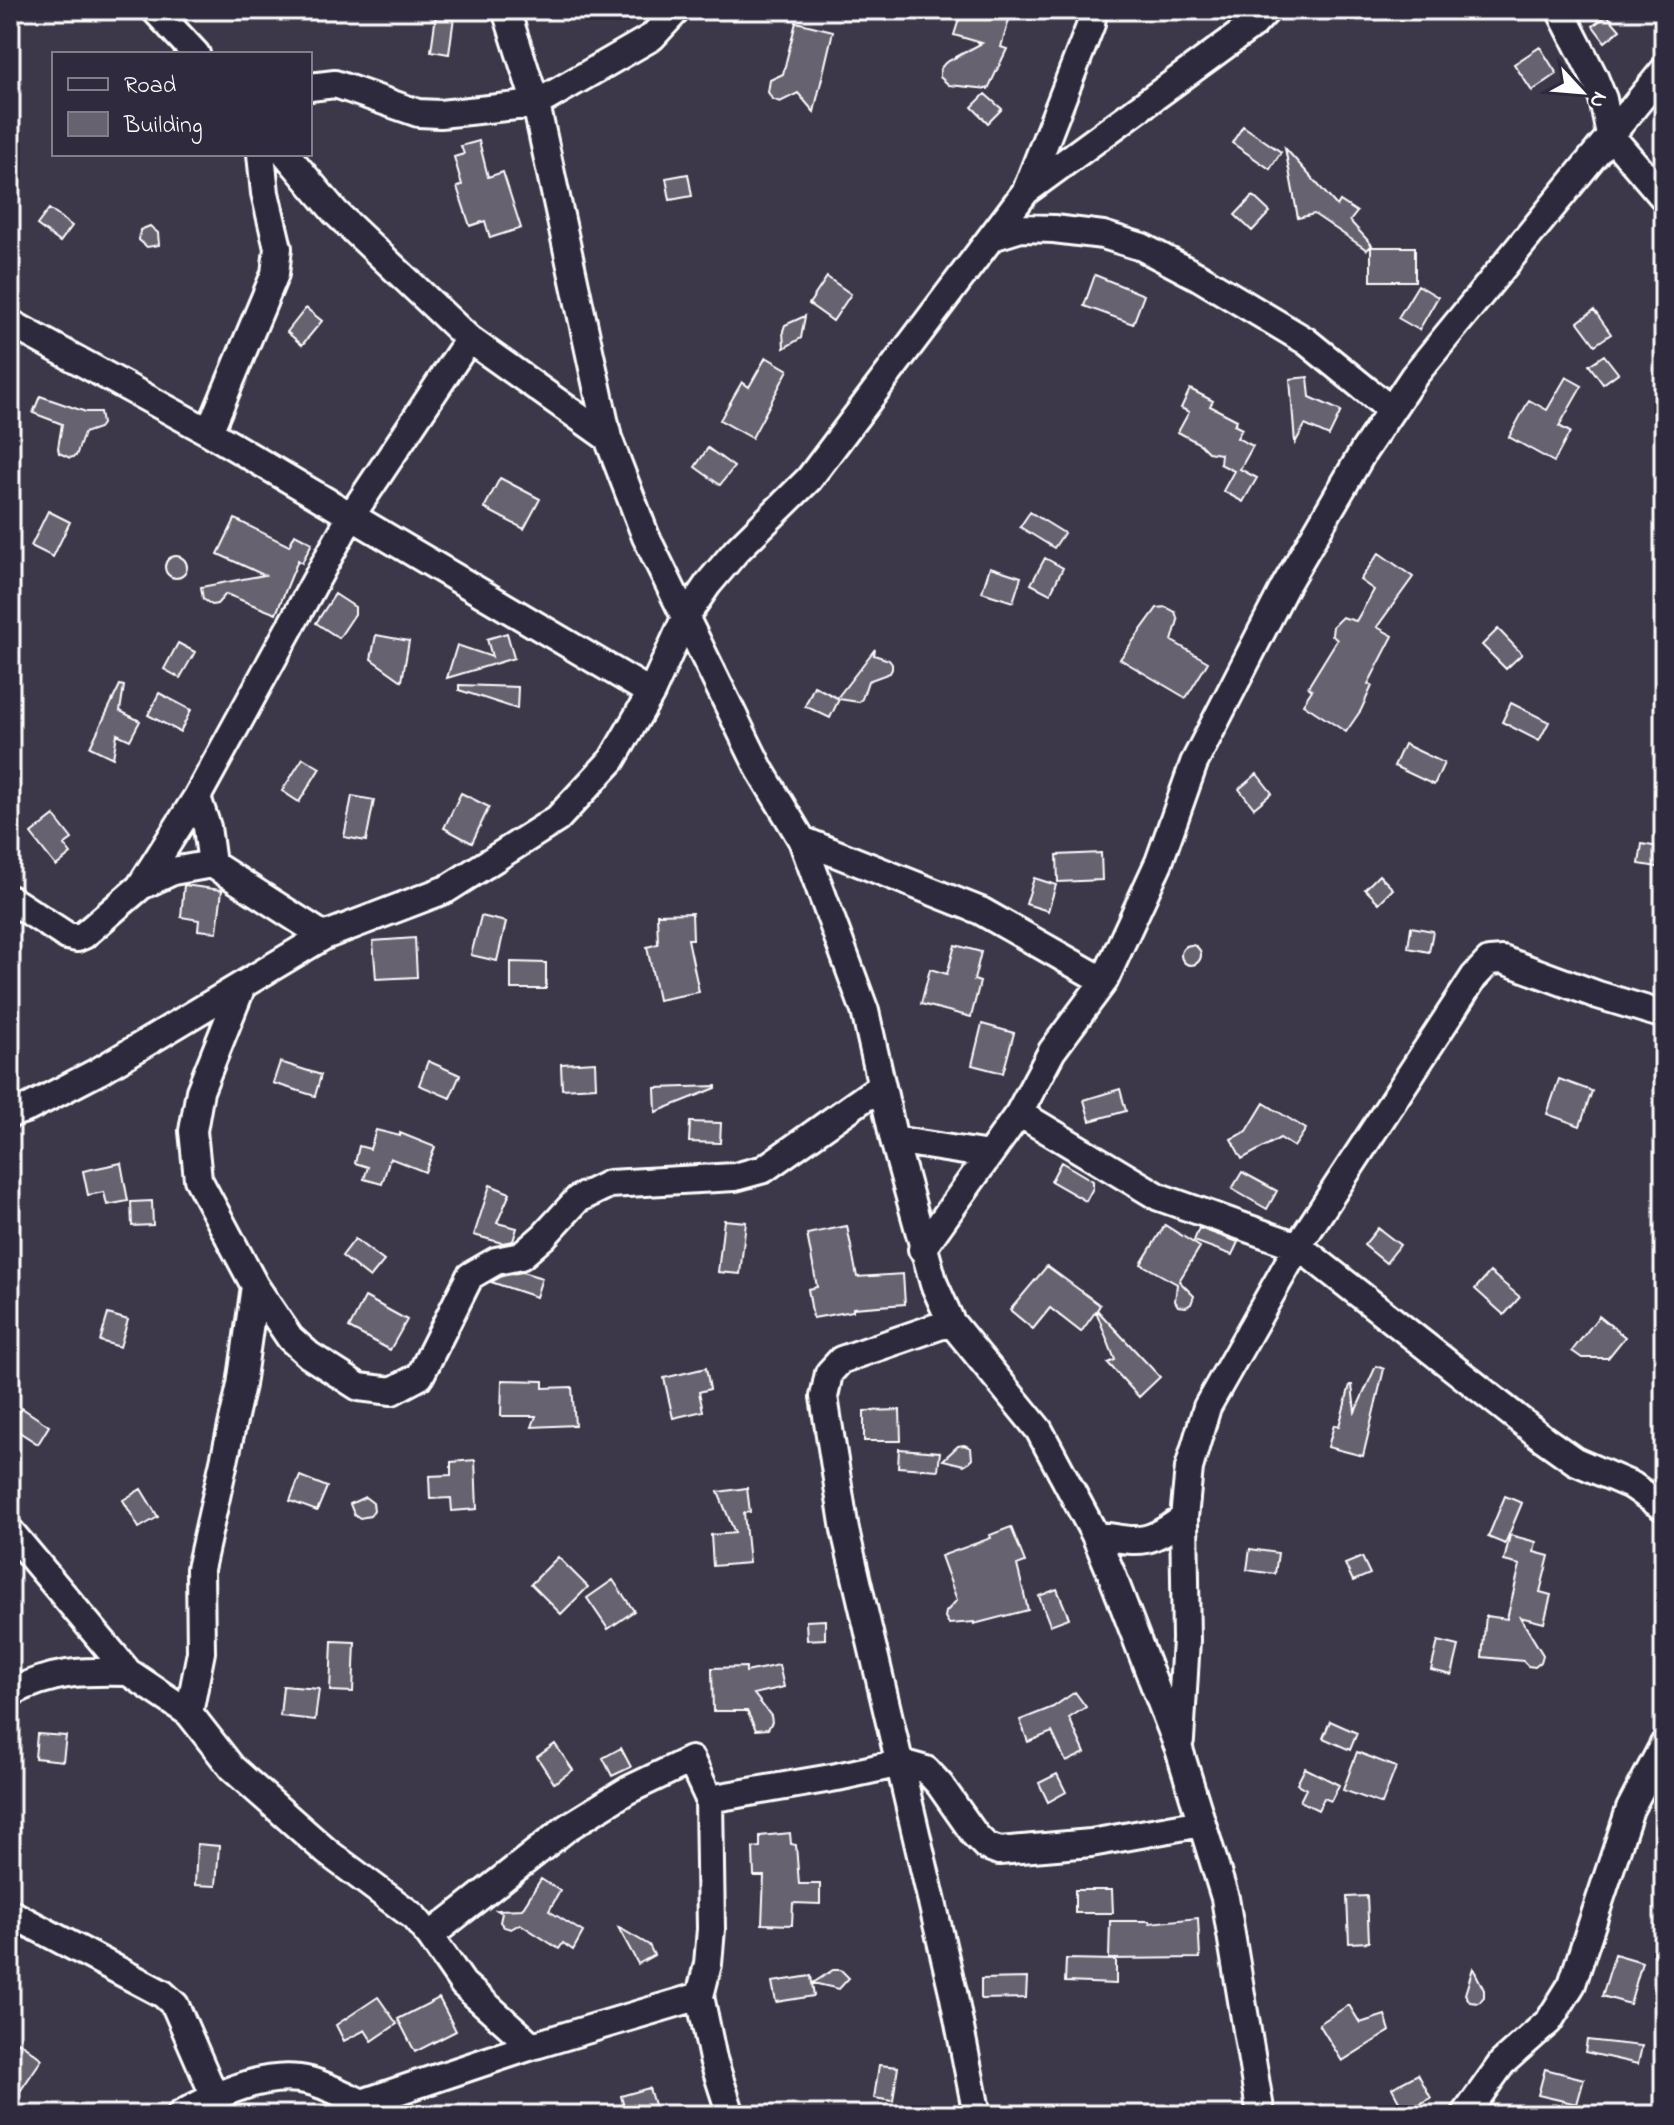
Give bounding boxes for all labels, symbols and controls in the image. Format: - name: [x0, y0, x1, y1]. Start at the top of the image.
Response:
- legend: [52, 52, 312, 156]
- north arrow: [1542, 52, 1622, 132]
- text: Road: [124, 69, 177, 104]
- text: N: [1580, 86, 1615, 113]
- text: Building: [123, 109, 203, 144]

